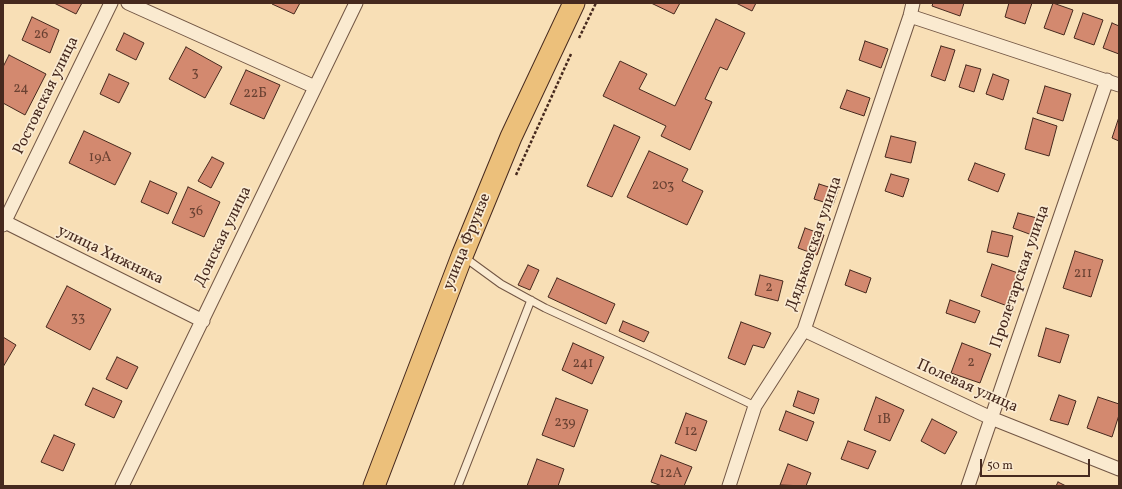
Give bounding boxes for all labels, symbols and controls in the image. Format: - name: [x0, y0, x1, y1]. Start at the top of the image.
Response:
- house number: 26: [34, 27, 48, 43]
- street label: Ростовская улица: [10, 34, 84, 158]
- house number: 3: [191, 65, 199, 81]
- house number: 24: [13, 81, 29, 97]
- house number: 22Б: [243, 86, 267, 102]
- house number: 19А: [89, 150, 111, 166]
- street label: Дядьковская улица: [783, 174, 847, 314]
- house number: 203: [652, 178, 674, 194]
- street label: Донская улица: [191, 184, 257, 290]
- street label: улица Фрунзе: [440, 191, 496, 293]
- street label: Пролетарская улица: [987, 203, 1055, 351]
- house number: 36: [189, 204, 203, 220]
- street label: улица Хижняка: [54, 222, 166, 290]
- house number: 211: [1074, 266, 1092, 282]
- house number: 2: [765, 280, 773, 296]
- house number: 33: [71, 310, 85, 326]
- house number: 2: [967, 355, 975, 371]
- house number: 241: [573, 356, 593, 372]
- street label: Полевая улица: [913, 356, 1021, 418]
- house number: 1В: [877, 412, 891, 428]
- house number: 239: [554, 415, 576, 431]
- house number: 12: [685, 424, 697, 440]
- scale bar: [982, 451, 1092, 477]
- text: 50 m: [987, 458, 1013, 474]
- house number: 12А: [660, 466, 682, 482]

